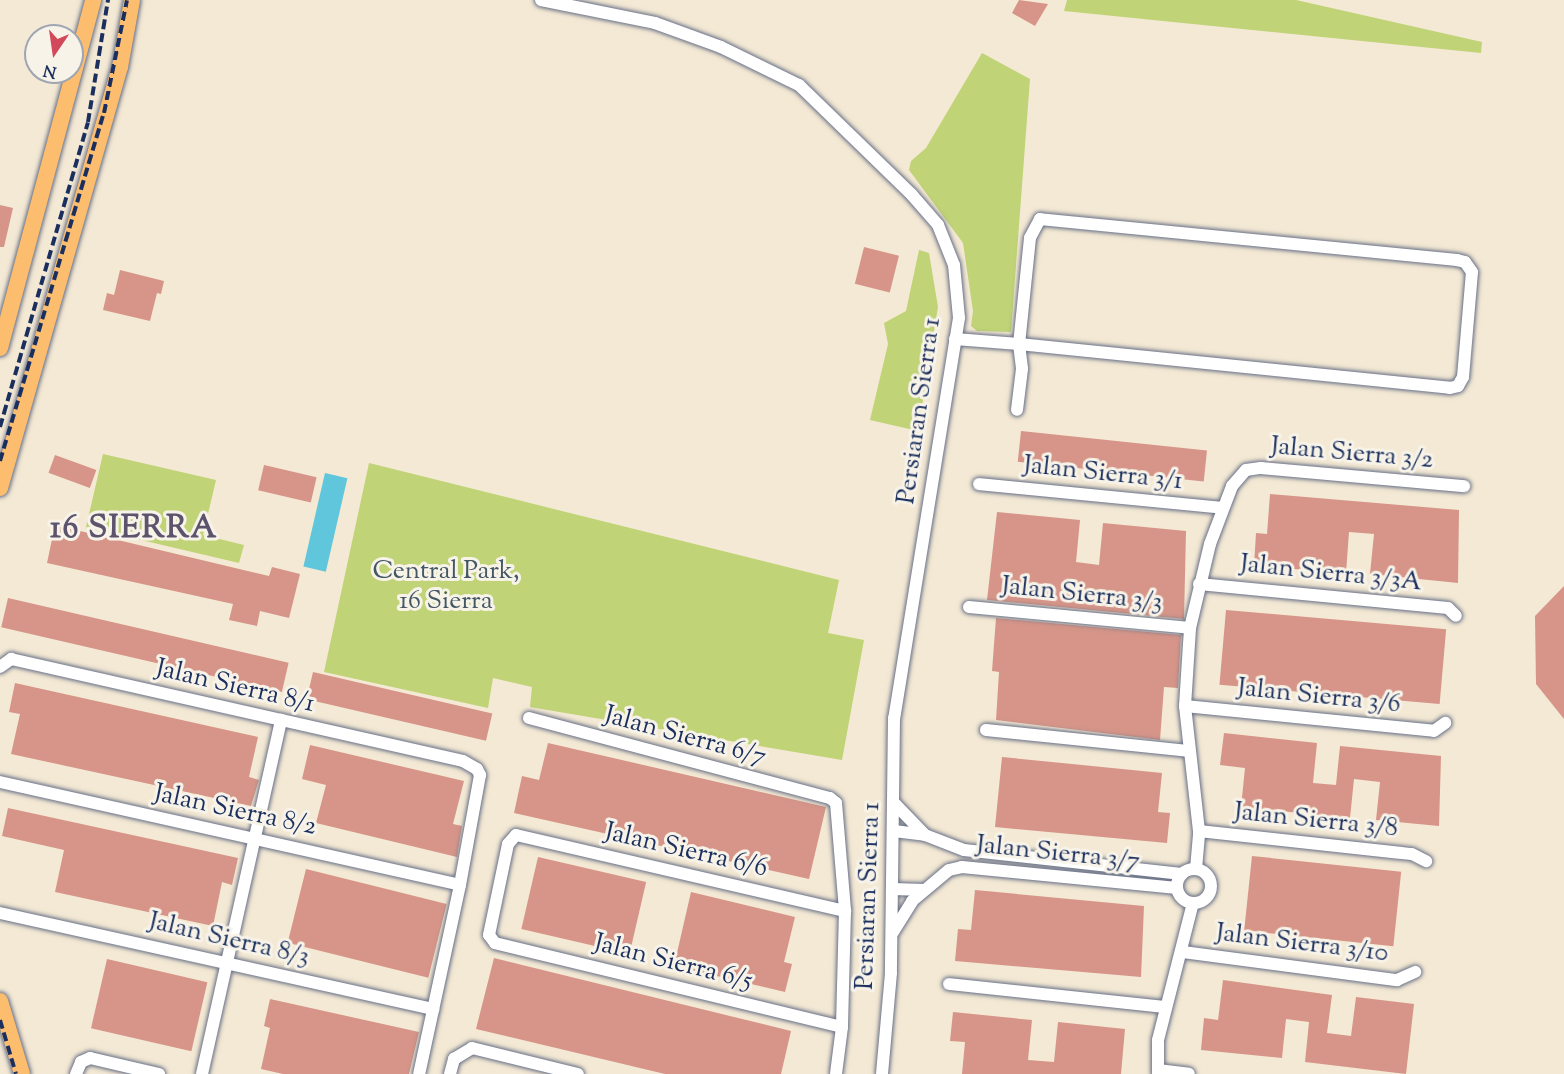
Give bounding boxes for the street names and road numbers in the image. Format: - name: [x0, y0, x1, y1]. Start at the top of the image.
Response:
- street label: Persiaran Sierra 1: [891, 316, 949, 506]
- street label: Jalan Sierra 3/2: [1269, 431, 1435, 477]
- street label: Jalan Sierra 3/1: [1022, 450, 1184, 498]
- street label: Jalan Sierra 3/3A: [1239, 549, 1423, 599]
- street label: Jalan Sierra 3/3: [1000, 571, 1164, 619]
- street label: Jalan Sierra 8/1: [152, 654, 318, 720]
- street label: Jalan Sierra 3/6: [1236, 673, 1402, 721]
- street label: Jalan Sierra 6/7: [601, 700, 769, 774]
- street label: Jalan Sierra 8/2: [151, 779, 319, 843]
- street label: Jalan Sierra 3/8: [1233, 797, 1399, 845]
- street label: Persiaran Sierra 1: [850, 802, 888, 990]
- street label: Jalan Sierra 6/6: [602, 817, 770, 885]
- street label: Jalan Sierra 3/7: [975, 830, 1141, 878]
- street label: Jalan Sierra 8/3: [146, 906, 312, 974]
- street label: Jalan Sierra 3/10: [1214, 918, 1390, 970]
- street label: Jalan Sierra 6/5: [591, 928, 755, 998]

